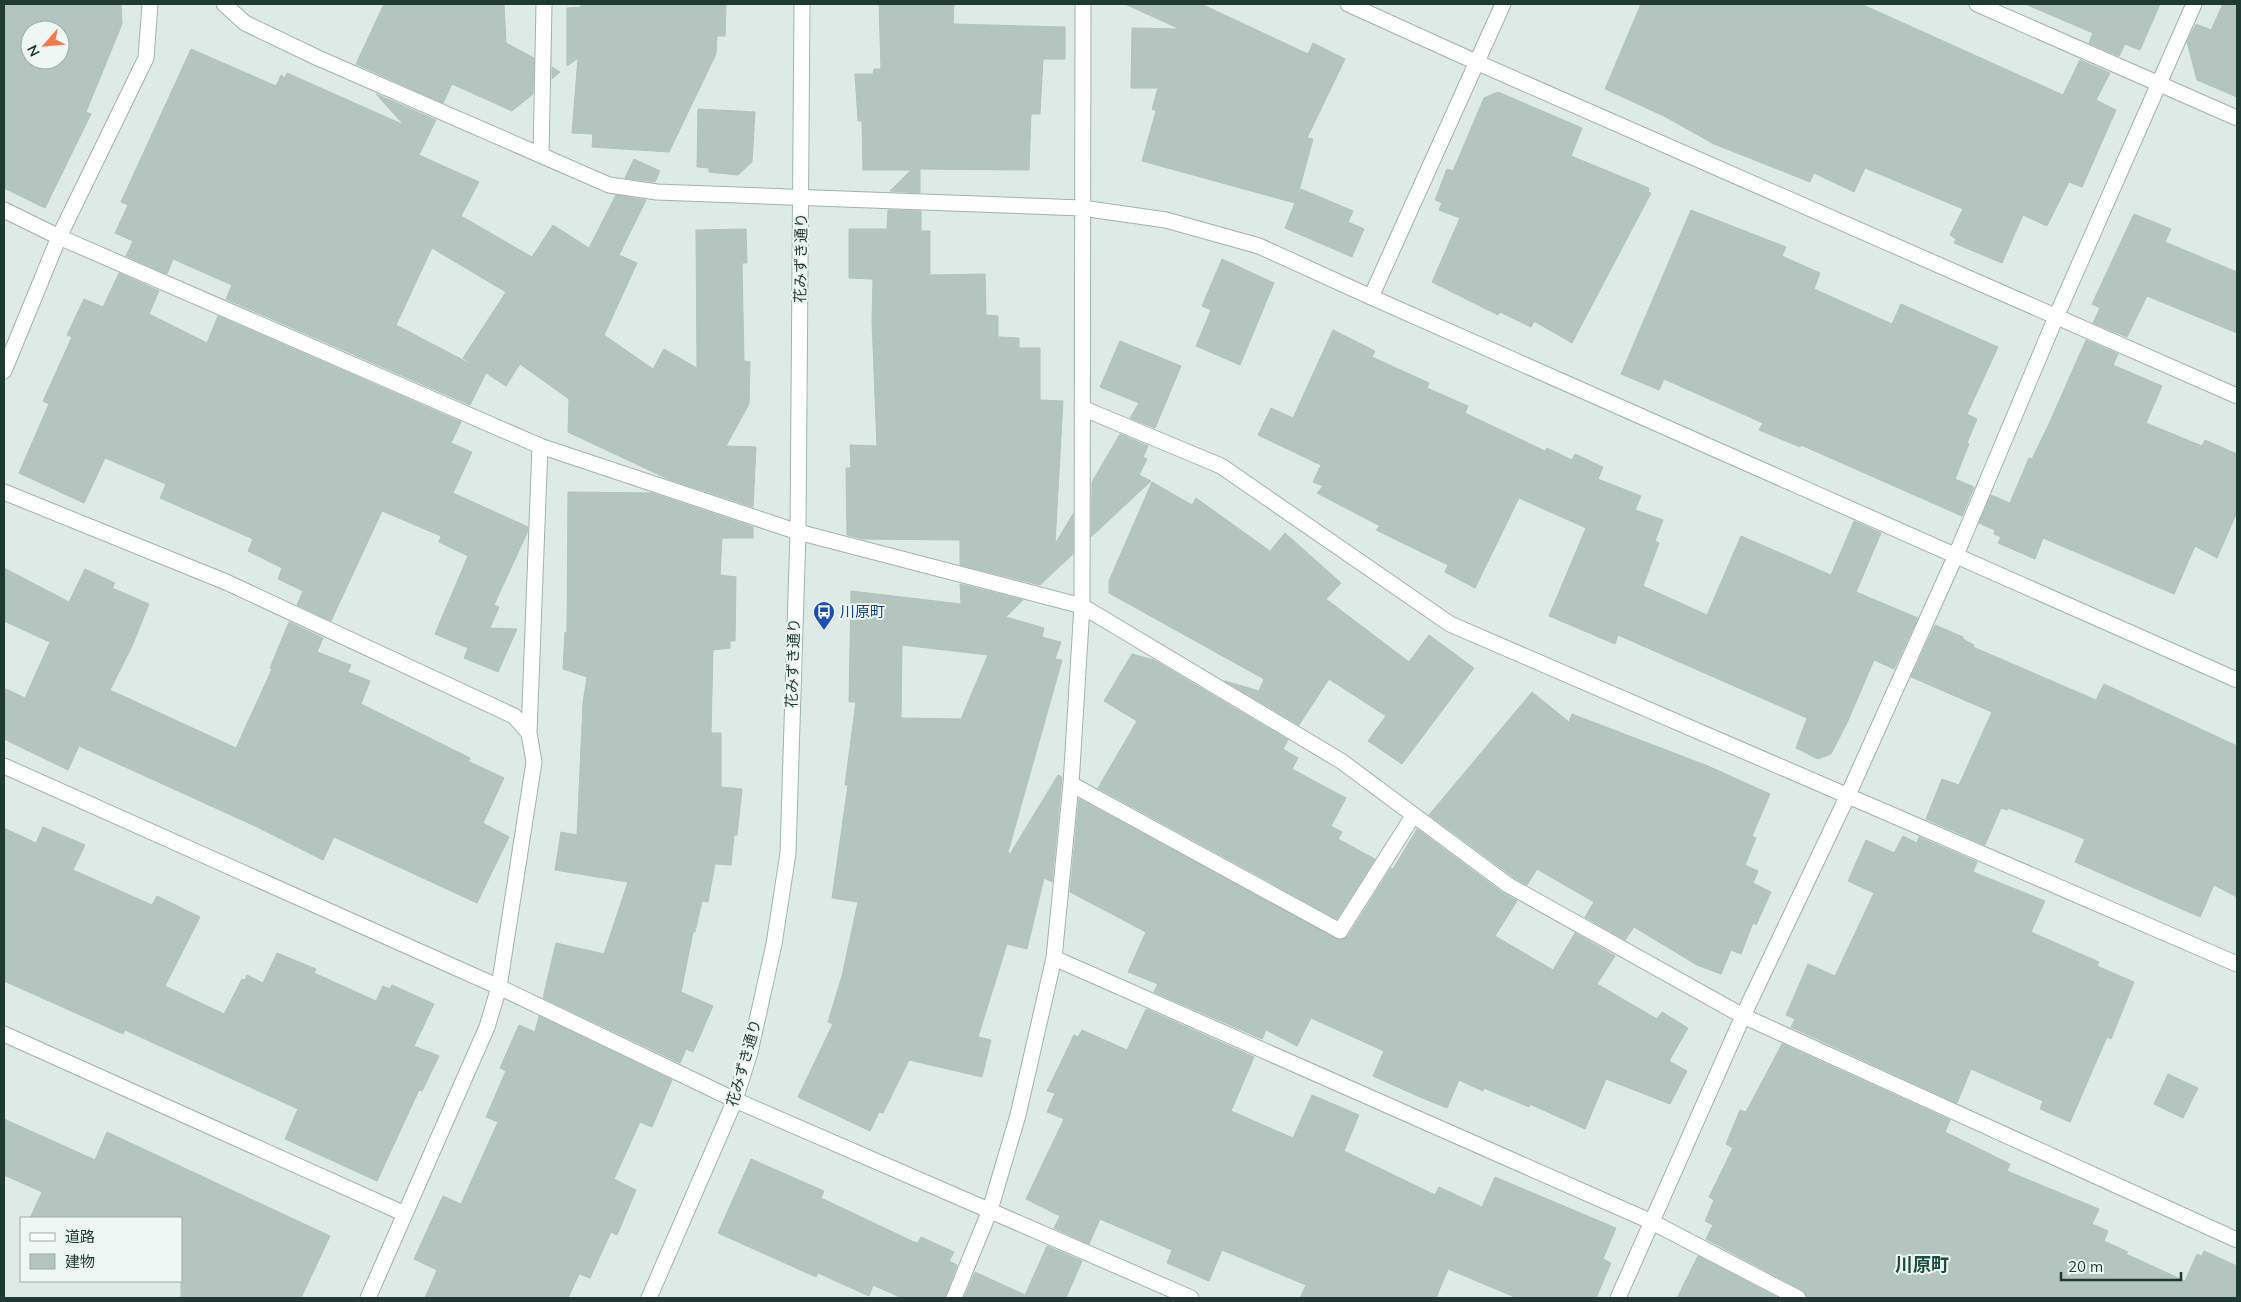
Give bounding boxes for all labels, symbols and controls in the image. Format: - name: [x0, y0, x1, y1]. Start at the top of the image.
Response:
- north arrow: [20, 20, 70, 70]
- text: N: [23, 42, 44, 60]
- street label: 花みずき通り: [790, 213, 811, 303]
- bus stop icon: 川原町: [812, 600, 836, 631]
- place label: 川原町: [840, 602, 885, 621]
- street label: 花みずき通り: [781, 618, 804, 708]
- street label: 花みずき通り: [722, 1017, 765, 1109]
- legend: [20, 1217, 182, 1282]
- text: 道路: [65, 1227, 95, 1246]
- scale bar: [2061, 1250, 2181, 1282]
- text: 建物: [65, 1252, 95, 1271]
- district label: 川原町: [1895, 1253, 1949, 1276]
- text: 20 m: [2068, 1257, 2103, 1276]

